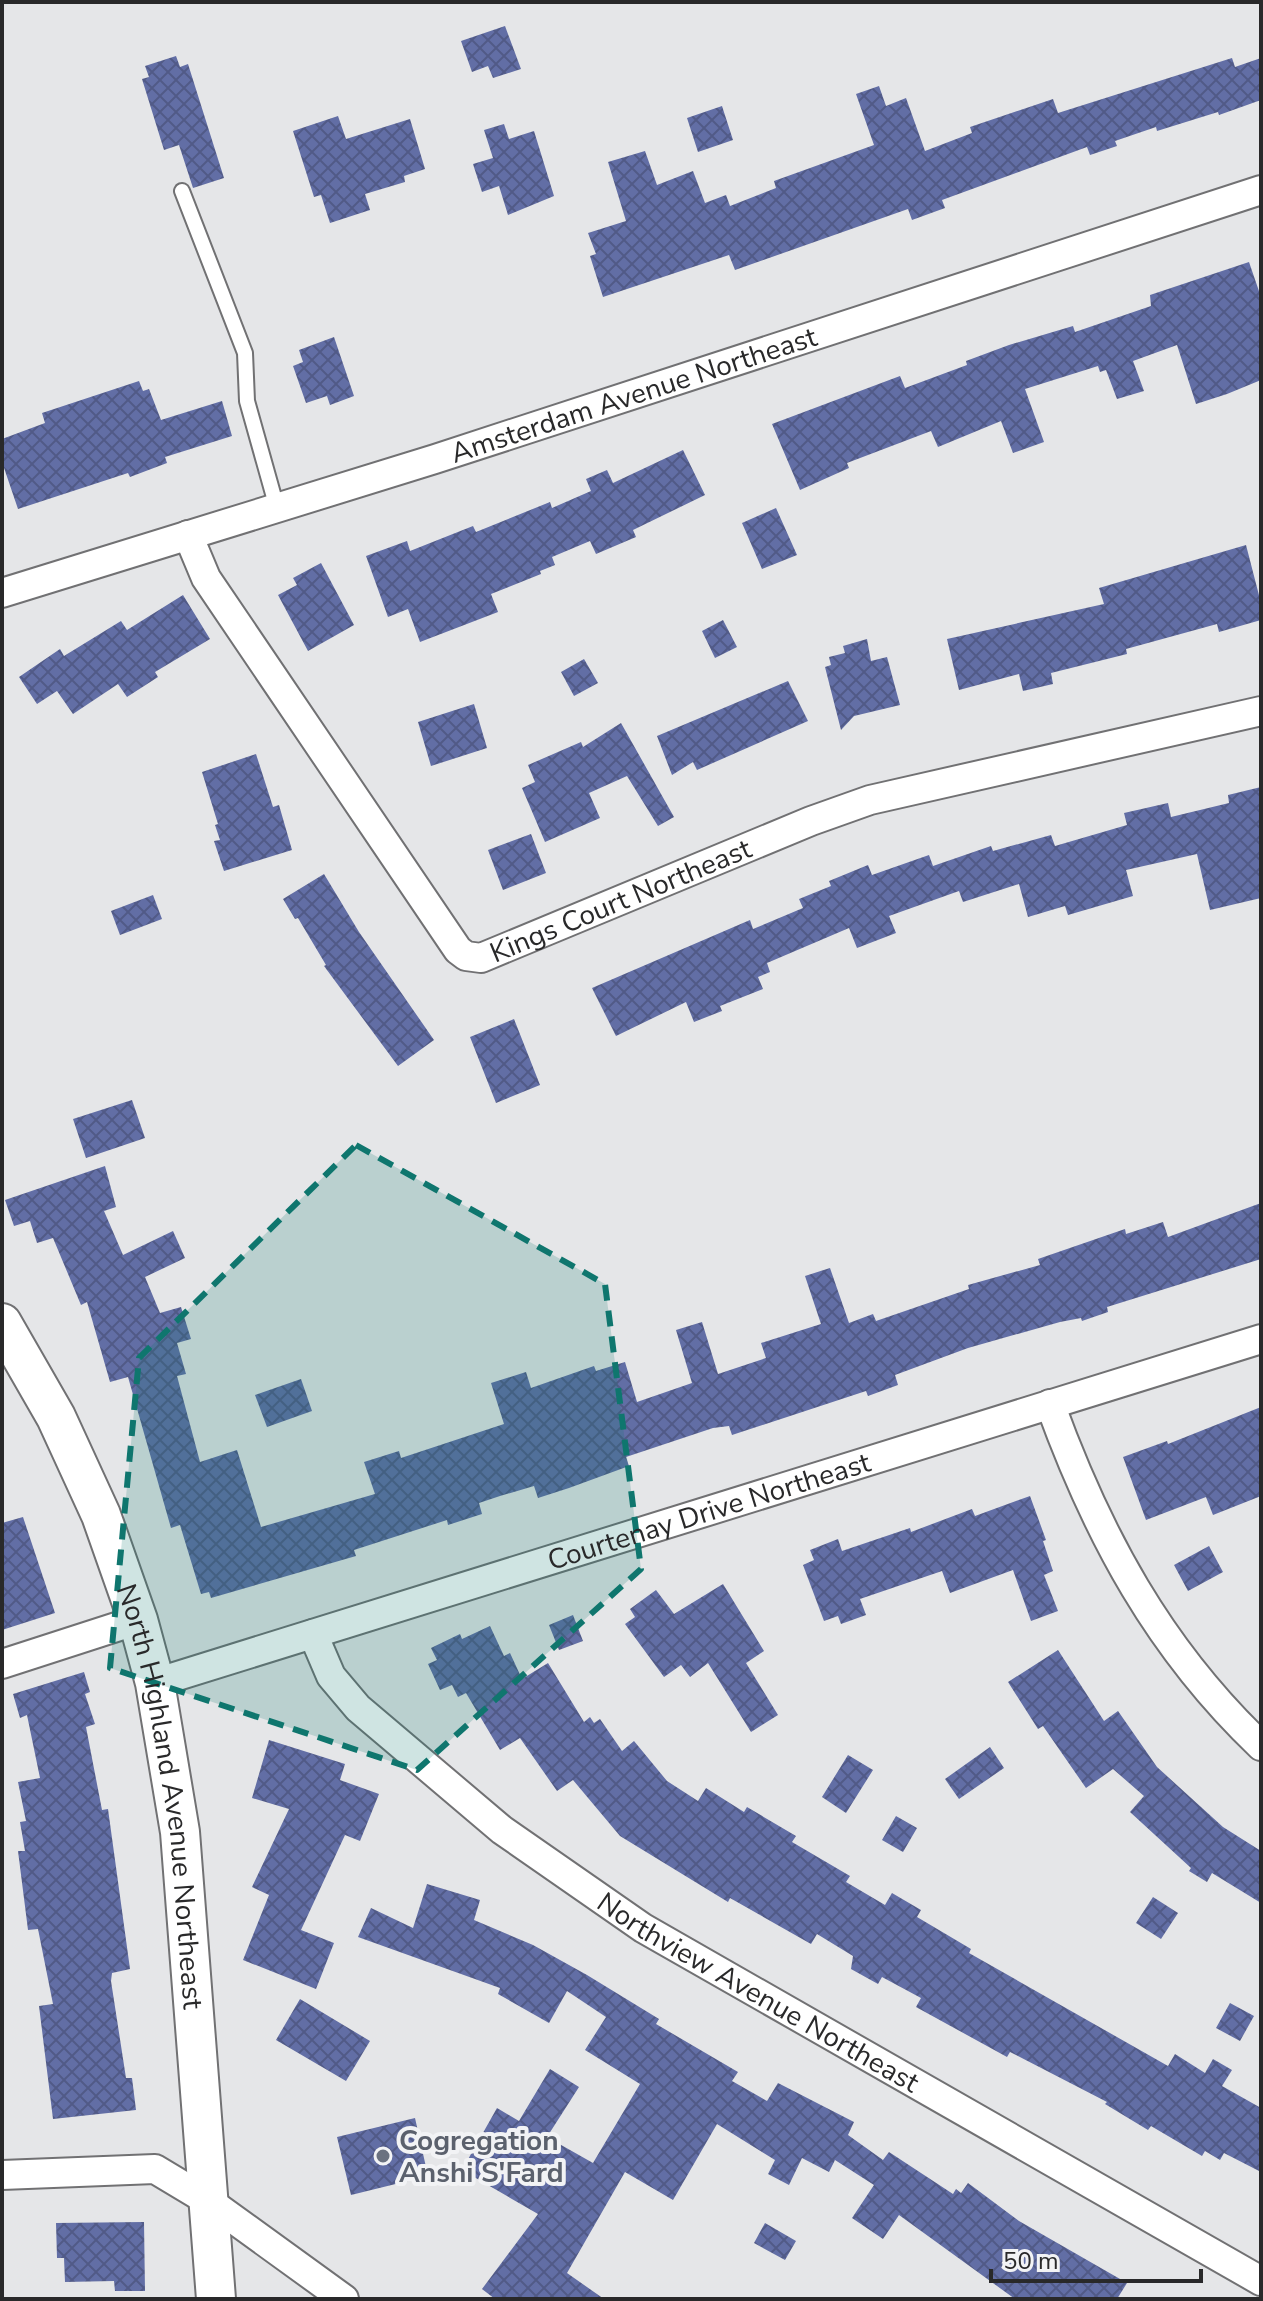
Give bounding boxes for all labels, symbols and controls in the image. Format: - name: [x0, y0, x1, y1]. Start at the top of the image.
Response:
- street label: Amsterdam Avenue Northeast: [446, 318, 822, 473]
- street label: Kings Court Northeast: [484, 830, 757, 972]
- street label: Courtenay Drive Northeast: [543, 1444, 875, 1580]
- street label: North Highland Avenue Northeast: [107, 1579, 212, 2011]
- street label: Northview Avenue Northeast: [589, 1884, 926, 2102]
- place label: Cogregation Anshi S'Fard: [399, 2122, 563, 2192]
- marker: Cogregation Anshi S'Fard: [374, 2147, 392, 2165]
- scale bar: [991, 2233, 1201, 2283]
- text: 50 m: [1003, 2245, 1059, 2277]

